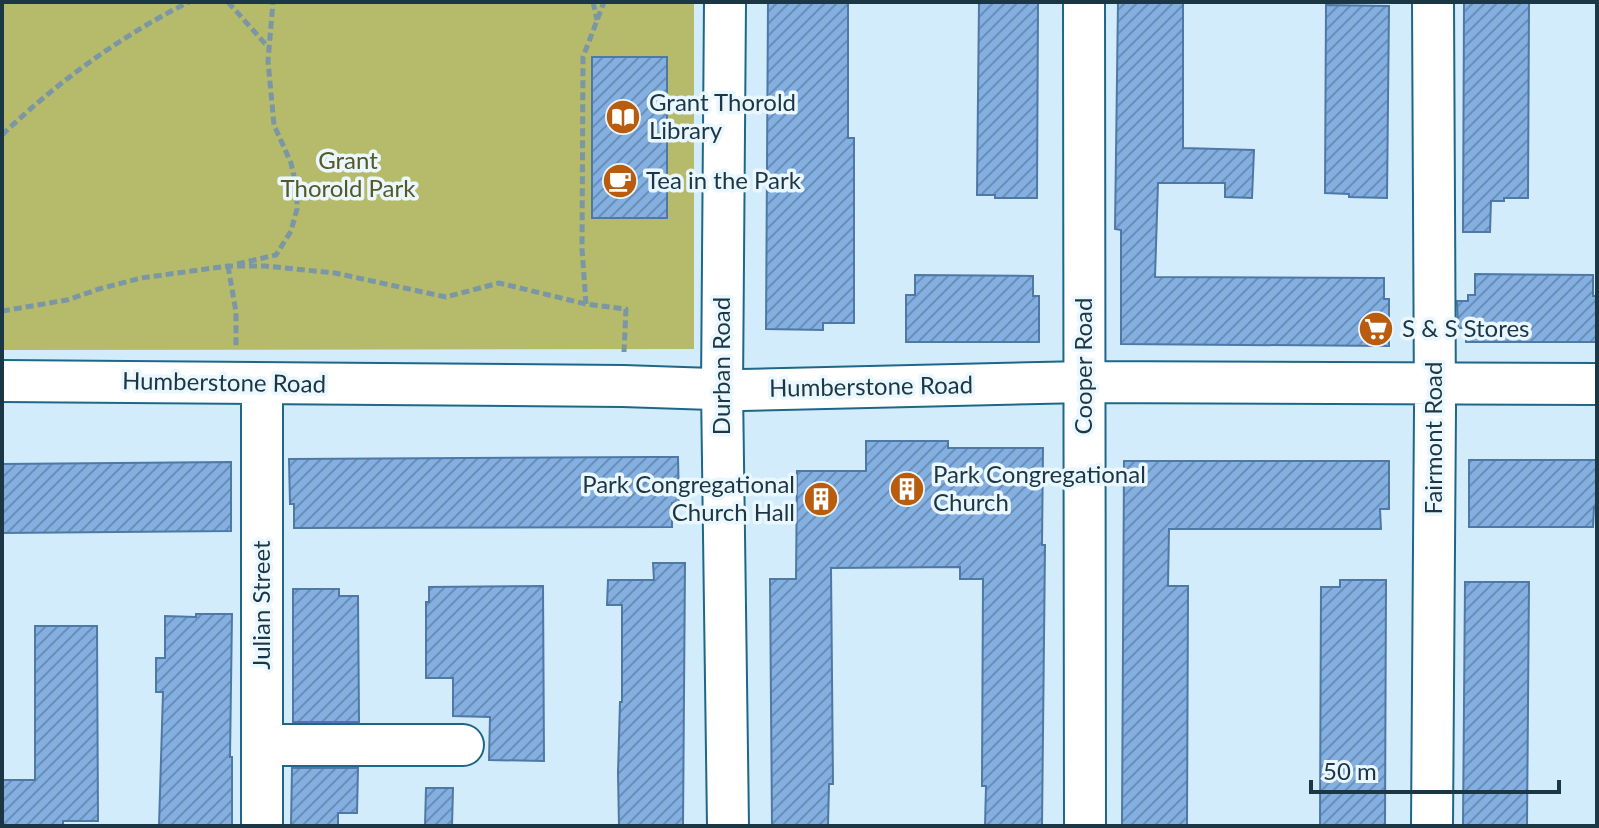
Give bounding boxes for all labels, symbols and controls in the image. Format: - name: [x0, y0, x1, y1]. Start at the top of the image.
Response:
- place label: Grant Thorold Library: [649, 87, 796, 144]
- library icon: Grant Thorold Library: [604, 98, 642, 136]
- park label: Grant Thorold Park: [281, 145, 416, 202]
- cafe icon: Tea in the Park: [601, 162, 639, 200]
- place label: Tea in the Park: [646, 165, 802, 194]
- street label: Durban Road: [706, 297, 735, 435]
- street label: Cooper Road: [1068, 298, 1097, 434]
- supermarket icon: S & S Stores: [1357, 310, 1395, 348]
- place label: S & S Stores: [1402, 313, 1530, 342]
- street label: Fairmont Road: [1418, 362, 1447, 514]
- street label: Humberstone Road: [122, 365, 326, 398]
- street label: Humberstone Road: [769, 369, 973, 402]
- place label: Park Congregational Church: [933, 459, 1146, 516]
- place label: Park Congregational Church Hall: [582, 469, 795, 526]
- building icon: Park Congregational Church: [888, 470, 926, 508]
- building icon: Park Congregational Church Hall: [802, 480, 840, 518]
- street label: Julian Street: [246, 540, 275, 670]
- scale bar: [1311, 744, 1559, 794]
- text: 50 m: [1323, 756, 1377, 785]

